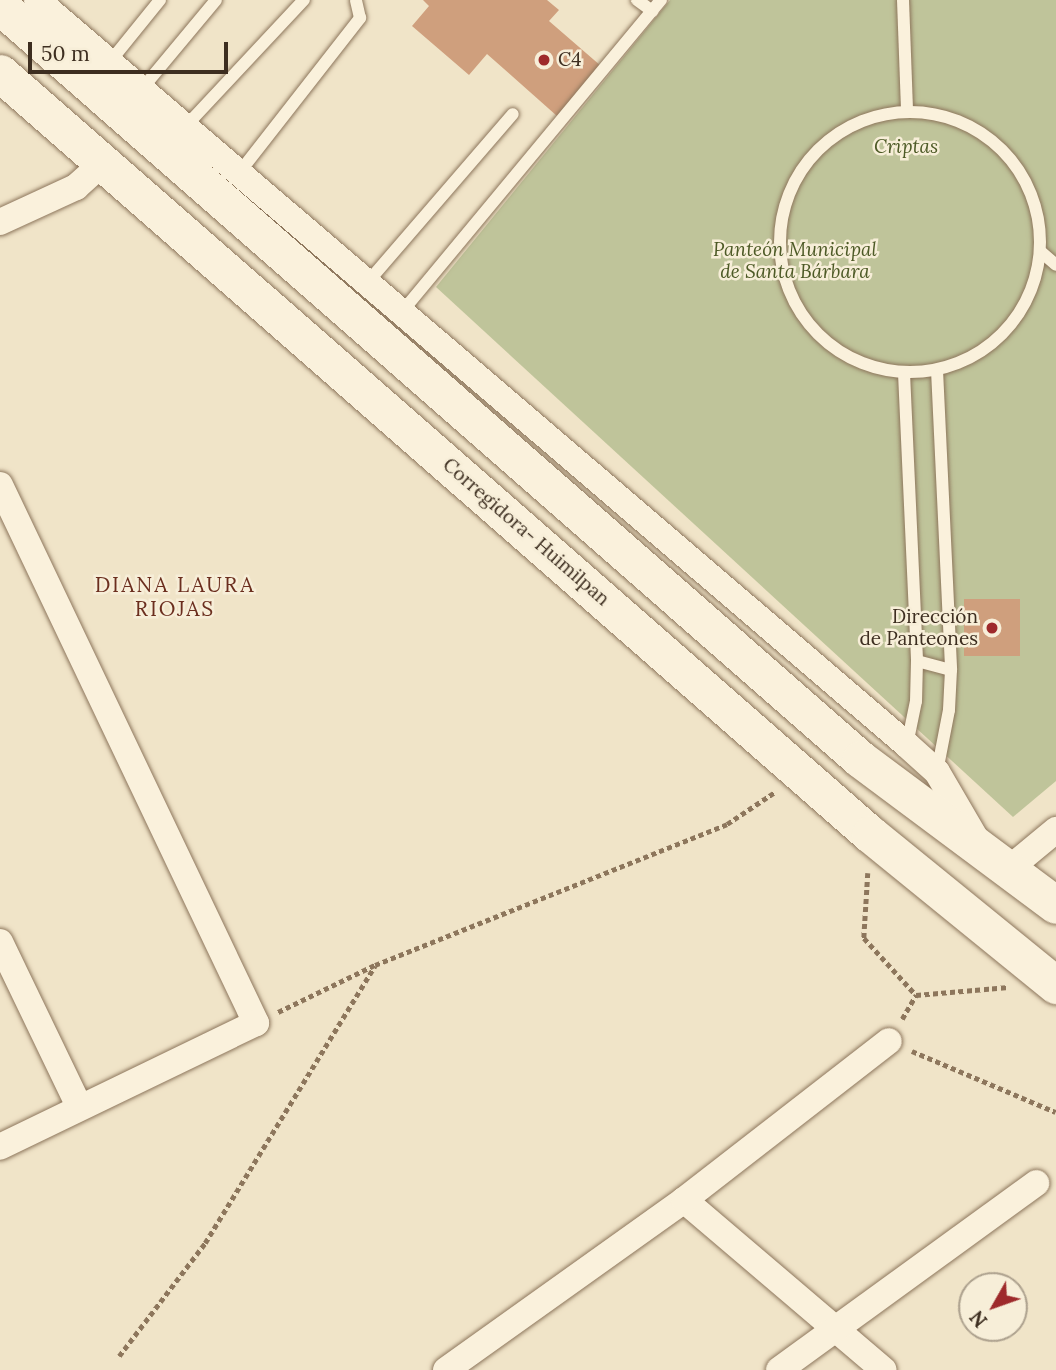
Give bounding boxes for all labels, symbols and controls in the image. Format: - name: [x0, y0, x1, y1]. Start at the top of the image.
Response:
- scale bar: [32, 28, 231, 72]
- text: 50 m: [41, 40, 90, 67]
- place label: C4: [558, 49, 582, 71]
- marker: C4: [536, 52, 552, 68]
- park label: Criptas: [874, 136, 938, 158]
- park label: Panteón Municipal de Santa Bárbara: [713, 239, 877, 283]
- street label: Corregidora- Huimilpan: [438, 453, 614, 611]
- district label: DIANA LAURA RIOJAS: [96, 572, 254, 622]
- place label: Dirección de Panteones: [859, 606, 978, 650]
- marker: Dirección de Panteones: [984, 620, 1000, 636]
- north arrow: [958, 1272, 1028, 1342]
- text: N: [965, 1306, 992, 1333]

